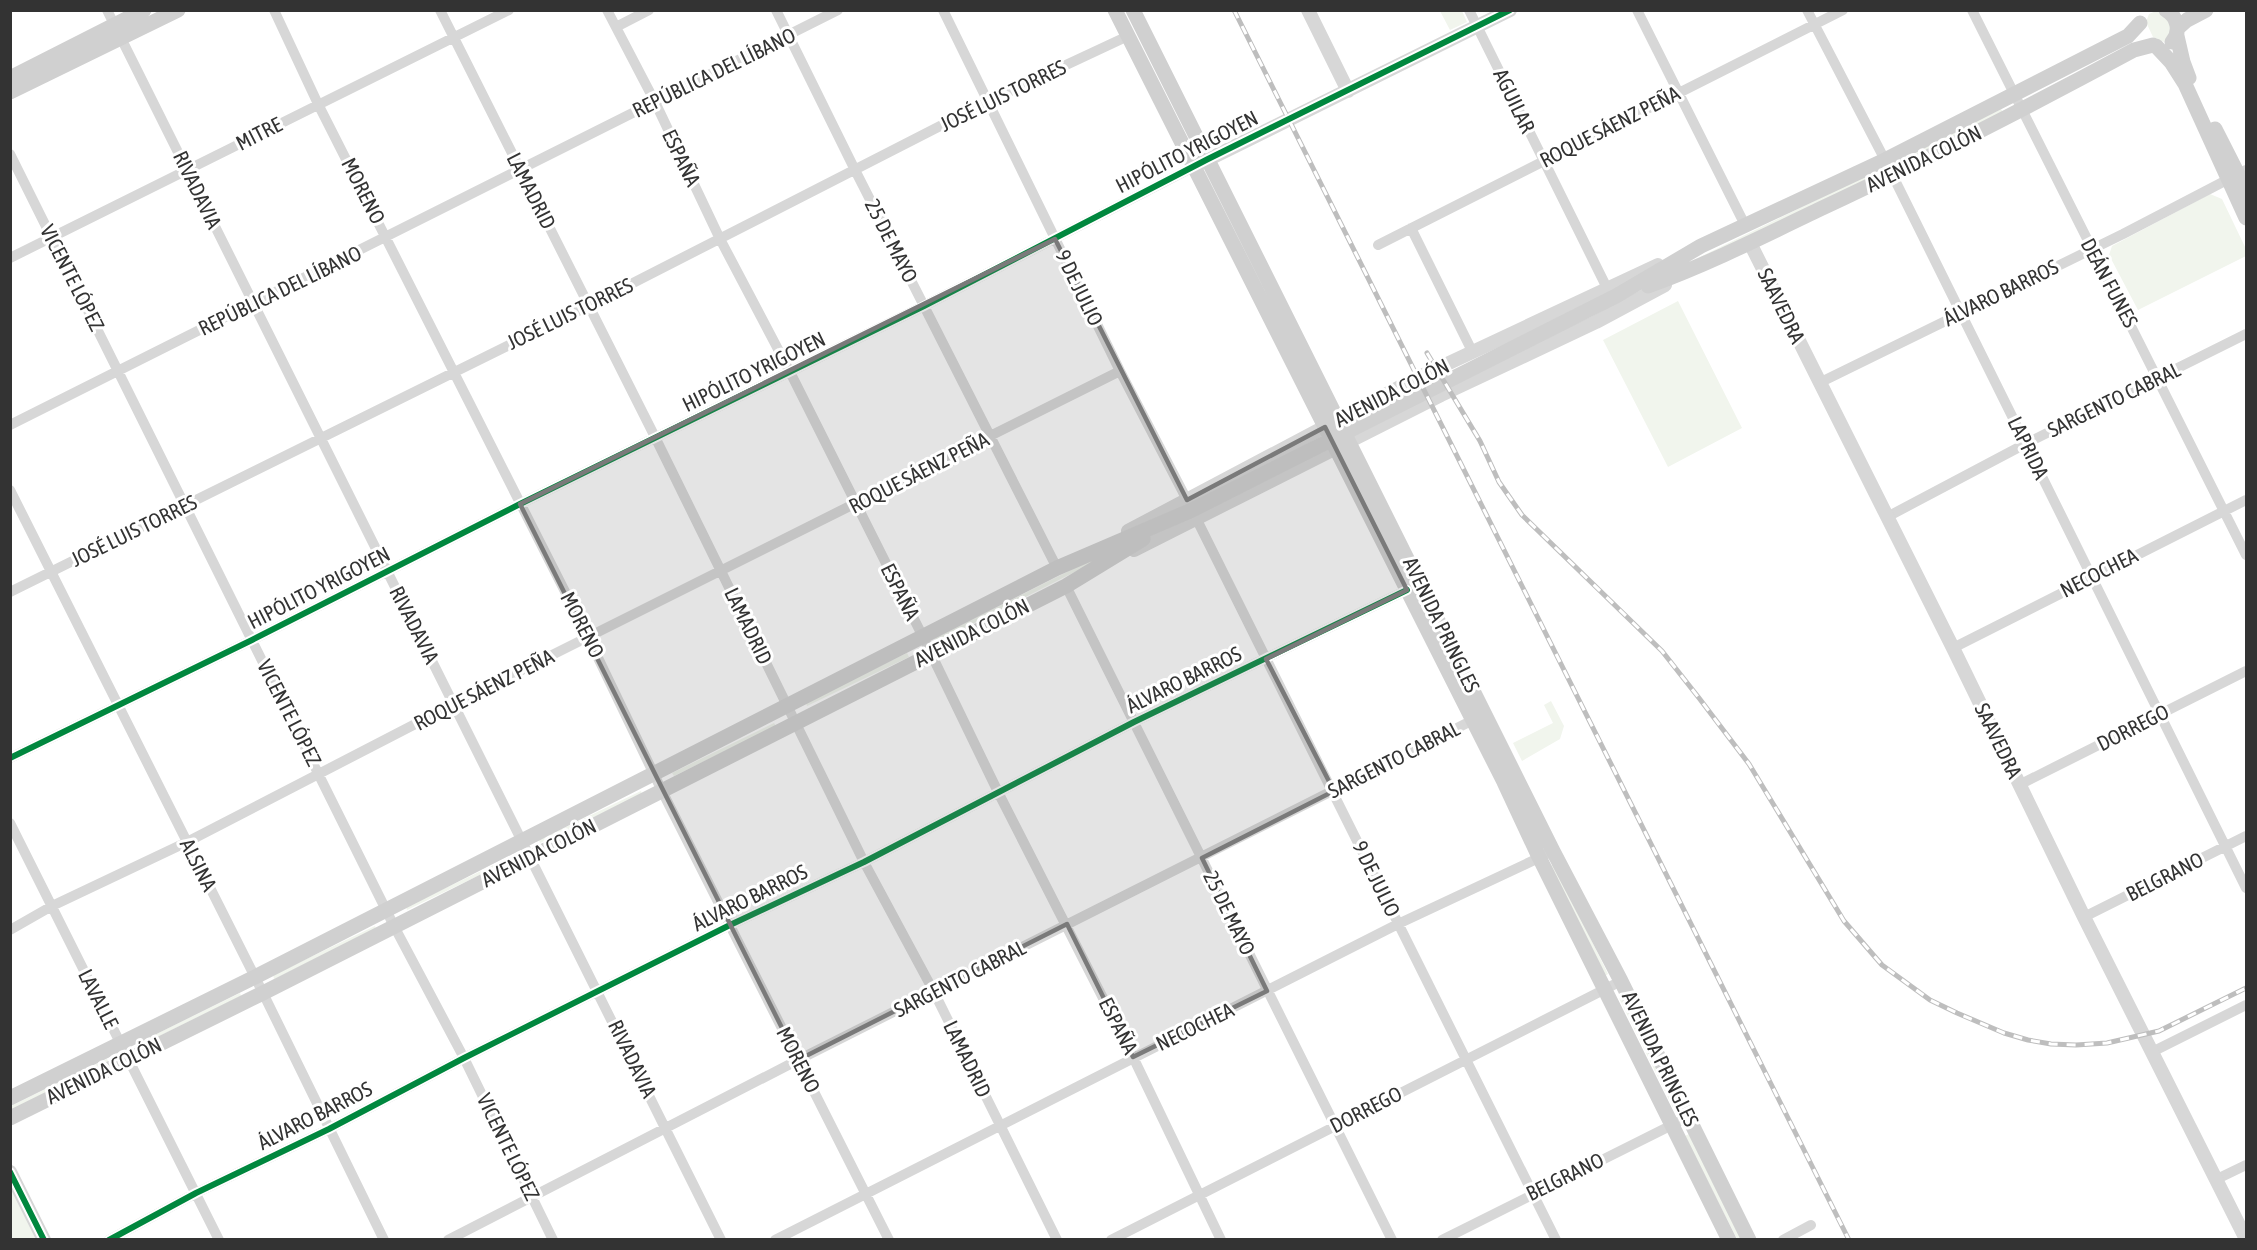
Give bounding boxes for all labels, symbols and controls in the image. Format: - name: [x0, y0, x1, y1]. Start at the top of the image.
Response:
- street label: REPÚBLICA DEL LÍBANO: [628, 22, 799, 122]
- street label: JOSÉ LUIS TORRES: [936, 54, 1070, 136]
- street label: AGUILAR: [1489, 65, 1541, 137]
- street label: ROQUE SÁENZ PEÑA: [1536, 80, 1684, 172]
- street label: HIPÓLITO YRIGOYEN: [1112, 105, 1262, 197]
- street label: MITRE: [232, 111, 285, 155]
- street label: AVENIDA COLÓN: [1862, 120, 1985, 196]
- street label: ESPAÑA: [658, 125, 706, 191]
- street label: RIVADAVIA: [169, 147, 227, 233]
- street label: LAMADRID: [503, 148, 561, 233]
- street label: MORENO: [337, 154, 391, 227]
- street label: 25 DE MAYO: [861, 195, 923, 286]
- street label: VICENTE LÓPEZ: [36, 220, 110, 335]
- street label: DEÁN FUNES: [2076, 234, 2143, 331]
- street label: REPÚBLICA DEL LÍBANO: [194, 240, 365, 340]
- street label: 9 DE JULIO: [1051, 246, 1108, 329]
- street label: ÁLVARO BARROS: [1939, 254, 2062, 330]
- street label: SAAVEDRA: [1753, 264, 1811, 348]
- street label: JOSÉ LUIS TORRES: [503, 272, 637, 354]
- street label: HIPÓLITO YRIGOYEN: [678, 326, 829, 416]
- street label: AVENIDA COLÓN: [1330, 353, 1453, 431]
- street label: SARGENTO CABRAL: [2043, 357, 2184, 442]
- street label: LAPRIDA: [2004, 412, 2055, 483]
- street label: ROQUE SÁENZ PEÑA: [845, 426, 993, 518]
- street label: JOSÉ LUIS TORRES: [67, 489, 201, 571]
- street label: HIPÓLITO YRIGOYEN: [244, 541, 394, 633]
- street label: NECOCHEA: [2056, 542, 2142, 602]
- street label: AVENIDA PRINGLES: [1399, 553, 1485, 696]
- street label: ESPAÑA: [877, 559, 926, 624]
- street label: RIVADAVIA: [385, 582, 445, 668]
- street label: LAMADRID: [720, 583, 778, 668]
- street label: MORENO: [556, 588, 610, 661]
- street label: AVENIDA COLÓN: [910, 593, 1033, 671]
- street label: ÁLVARO BARROS: [1122, 641, 1245, 717]
- street label: ROQUE SÁENZ PEÑA: [410, 643, 558, 735]
- street label: VICENTE LÓPEZ: [253, 655, 327, 770]
- street label: SAAVEDRA: [1970, 699, 2028, 783]
- street label: DORREGO: [2093, 699, 2172, 755]
- street label: SARGENTO CABRAL: [1324, 716, 1463, 803]
- street label: AVENIDA COLÓN: [477, 813, 600, 891]
- street label: ALSINA: [176, 834, 222, 895]
- street label: 9 DE JULIO: [1348, 837, 1405, 920]
- street label: BELGRANO: [2122, 847, 2207, 906]
- street label: ÁLVARO BARROS: [688, 859, 811, 935]
- street label: 25 DE MAYO: [1199, 867, 1261, 958]
- street label: SARGENTO CABRAL: [890, 935, 1029, 1022]
- street label: LAVALLE: [74, 965, 124, 1032]
- street label: AVENIDA PRINGLES: [1618, 987, 1704, 1130]
- street label: ESPAÑA: [1095, 993, 1144, 1058]
- street label: NECOCHEA: [1152, 997, 1238, 1055]
- street label: RIVADAVIA: [604, 1016, 662, 1102]
- street label: LAMADRID: [939, 1016, 997, 1101]
- street label: MORENO: [772, 1023, 826, 1096]
- street label: AVENIDA COLÓN: [42, 1032, 165, 1108]
- street label: ÁLVARO BARROS: [253, 1076, 376, 1154]
- street label: DORREGO: [1326, 1081, 1405, 1137]
- street label: VICENTE LÓPEZ: [473, 1089, 545, 1204]
- street label: BELGRANO: [1522, 1147, 1607, 1205]

